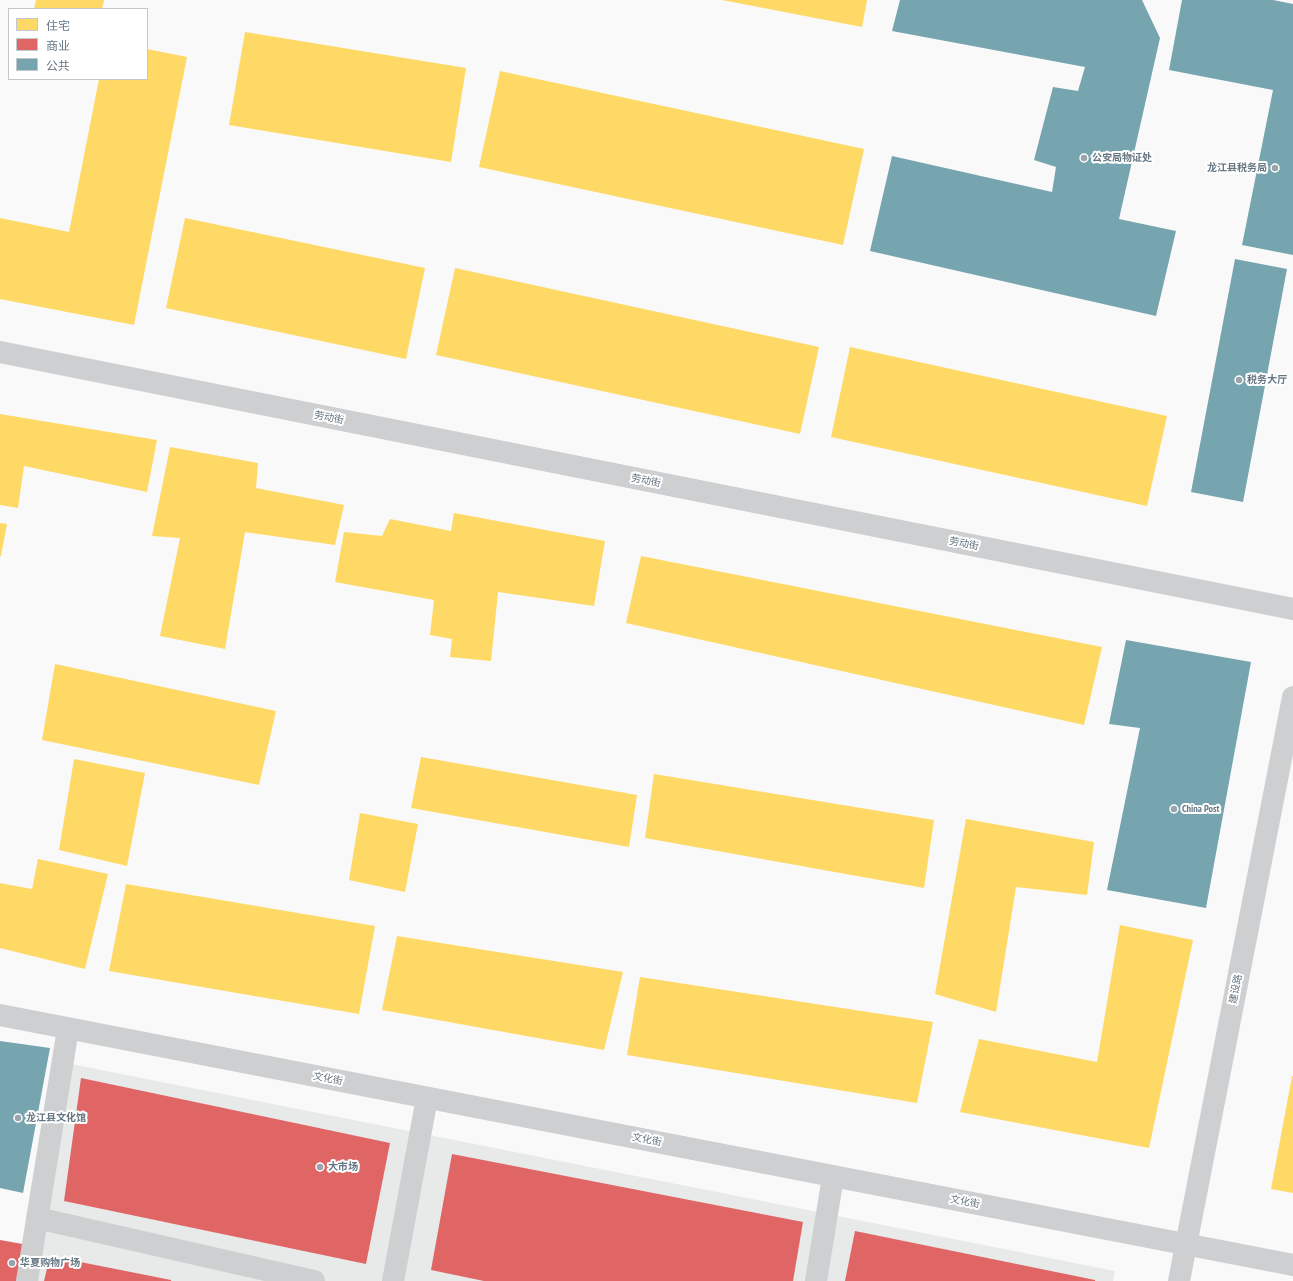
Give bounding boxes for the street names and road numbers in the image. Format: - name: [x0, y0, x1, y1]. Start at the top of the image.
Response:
- street label: 劳动街: [313, 409, 345, 427]
- street label: 劳动街: [630, 472, 662, 490]
- street label: 劳动街: [948, 535, 980, 553]
- street label: 建设路: [1227, 973, 1245, 1005]
- street label: 文化街: [312, 1070, 344, 1088]
- street label: 文化街: [631, 1131, 663, 1149]
- street label: 文化街: [949, 1193, 981, 1211]

